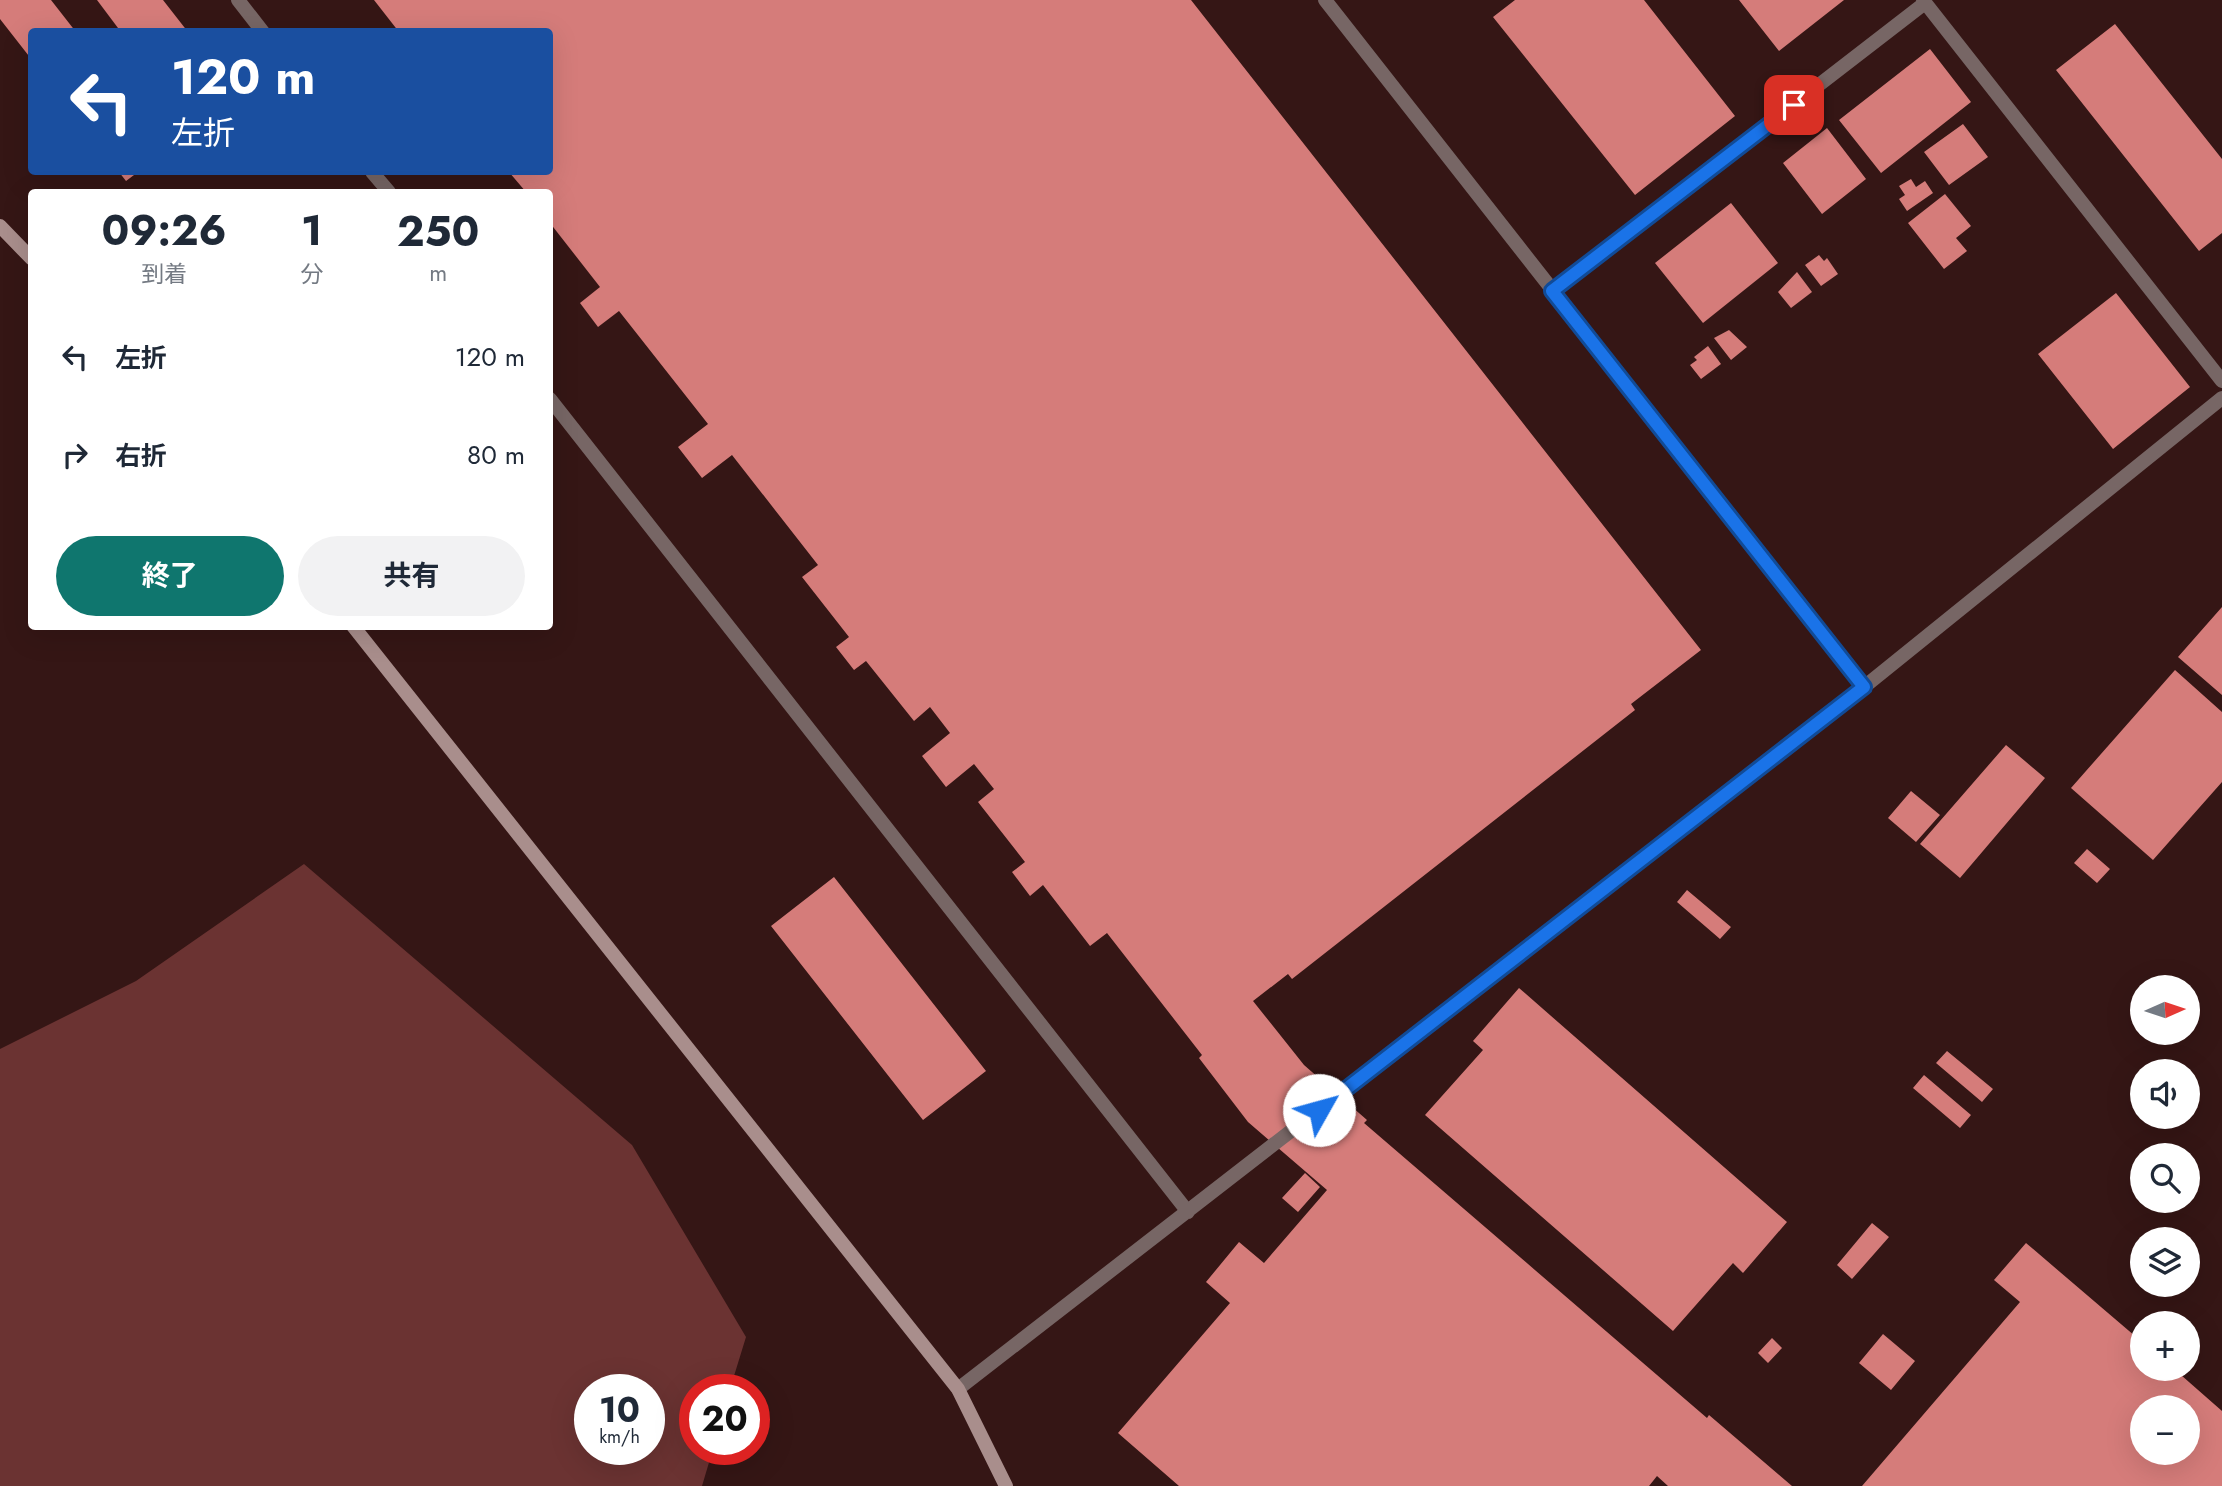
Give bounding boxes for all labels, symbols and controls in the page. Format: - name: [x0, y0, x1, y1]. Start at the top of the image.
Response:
- text: 120 m: [171, 42, 315, 112]
- icon: left: [56, 56, 147, 147]
- pin: [1764, 75, 1824, 135]
- icon: arrive: [1775, 86, 1813, 124]
- text: 左折: [171, 110, 235, 156]
- text: 09:26: [102, 200, 227, 261]
- text: 1: [301, 200, 322, 261]
- text: 250: [397, 201, 479, 262]
- text: m: [429, 256, 447, 290]
- text: 到着: [141, 257, 187, 291]
- text: 分: [300, 257, 323, 291]
- icon: left: [56, 338, 94, 376]
- text: 120 m: [455, 338, 525, 376]
- text: 左折: [115, 339, 167, 377]
- icon: right: [56, 436, 94, 474]
- text: 80 m: [467, 436, 525, 474]
- text: 右折: [115, 437, 167, 475]
- button: 終了: [56, 536, 284, 616]
- button: 共有: [298, 536, 525, 616]
- north arrow: [2130, 975, 2200, 1045]
- map controls: [2130, 975, 2200, 1465]
- button: sound: [2130, 1059, 2200, 1129]
- position arrow: [1282, 1073, 1356, 1147]
- button: search: [2130, 1143, 2200, 1213]
- button: layers: [2130, 1227, 2200, 1297]
- button: +: [2130, 1311, 2200, 1381]
- speed limit sign: 20: [679, 1374, 770, 1465]
- text: 10: [599, 1385, 640, 1435]
- button: −: [2130, 1395, 2200, 1465]
- text: km/h: [599, 1424, 640, 1450]

